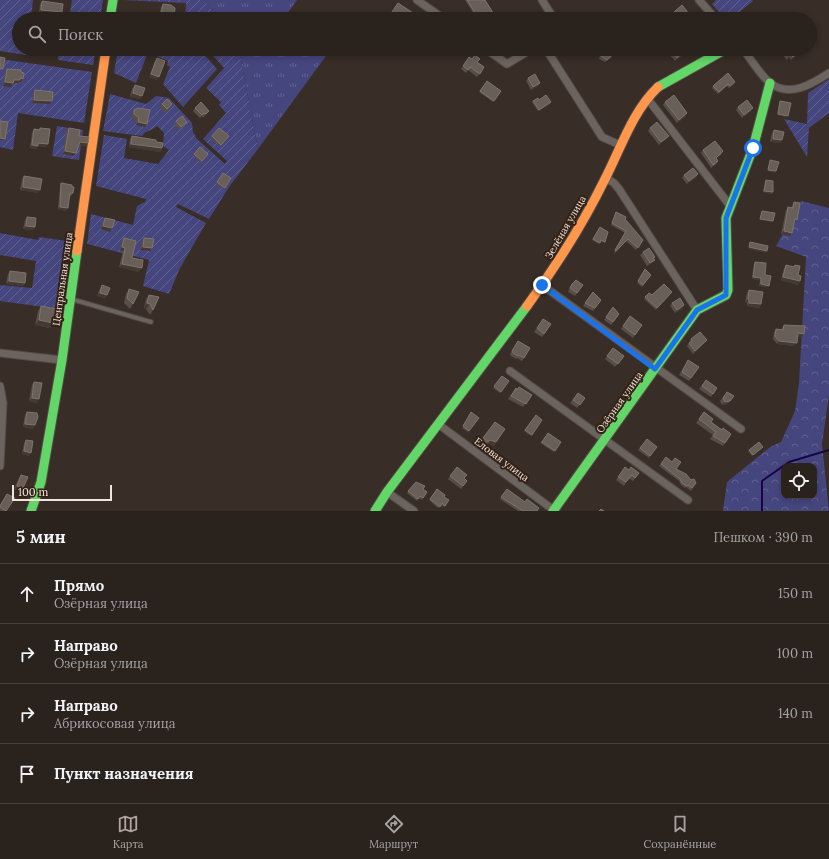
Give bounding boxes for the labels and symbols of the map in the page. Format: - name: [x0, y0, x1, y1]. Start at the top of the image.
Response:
- route start: [744, 139, 762, 157]
- street label: Зелёная улица: [542, 193, 589, 261]
- street label: Центральная улица: [49, 231, 76, 327]
- route end: [533, 276, 551, 294]
- street label: Озёрная улица: [593, 369, 645, 436]
- street label: Еловая улица: [472, 435, 532, 484]
- scale bar: [12, 483, 112, 502]

